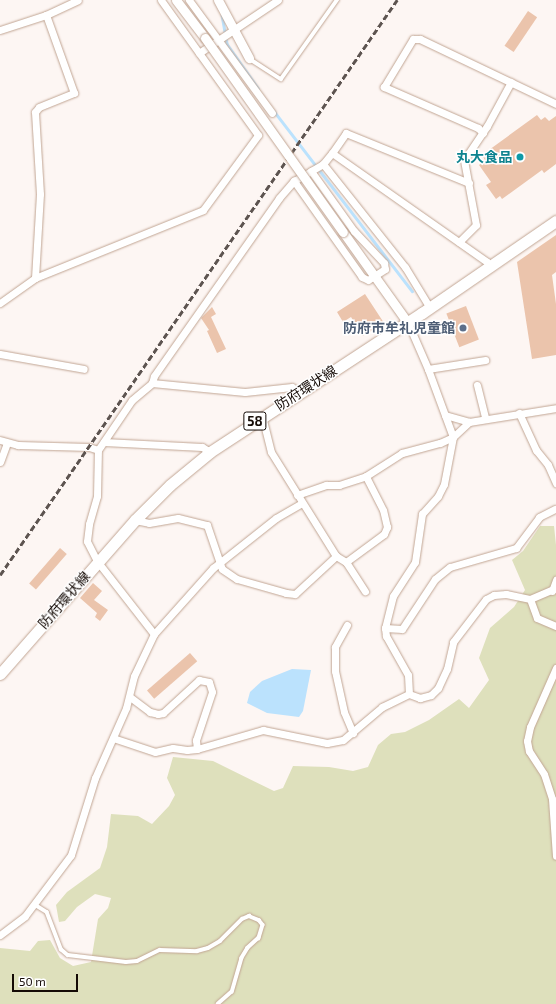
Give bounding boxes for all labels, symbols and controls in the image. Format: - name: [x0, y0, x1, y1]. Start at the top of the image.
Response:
- place label: 丸大食品: [456, 149, 512, 165]
- marker: 丸大食品: [515, 152, 525, 162]
- place label: 防府市牟礼児童館: [343, 320, 455, 336]
- marker: 防府市牟礼児童館: [458, 323, 468, 333]
- street label: 防府環状線: [272, 362, 340, 414]
- road number: 58: [243, 410, 267, 432]
- street label: 防府環状線: [35, 568, 93, 632]
- scale bar: [14, 966, 80, 992]
- text: 50 m: [19, 974, 46, 988]

